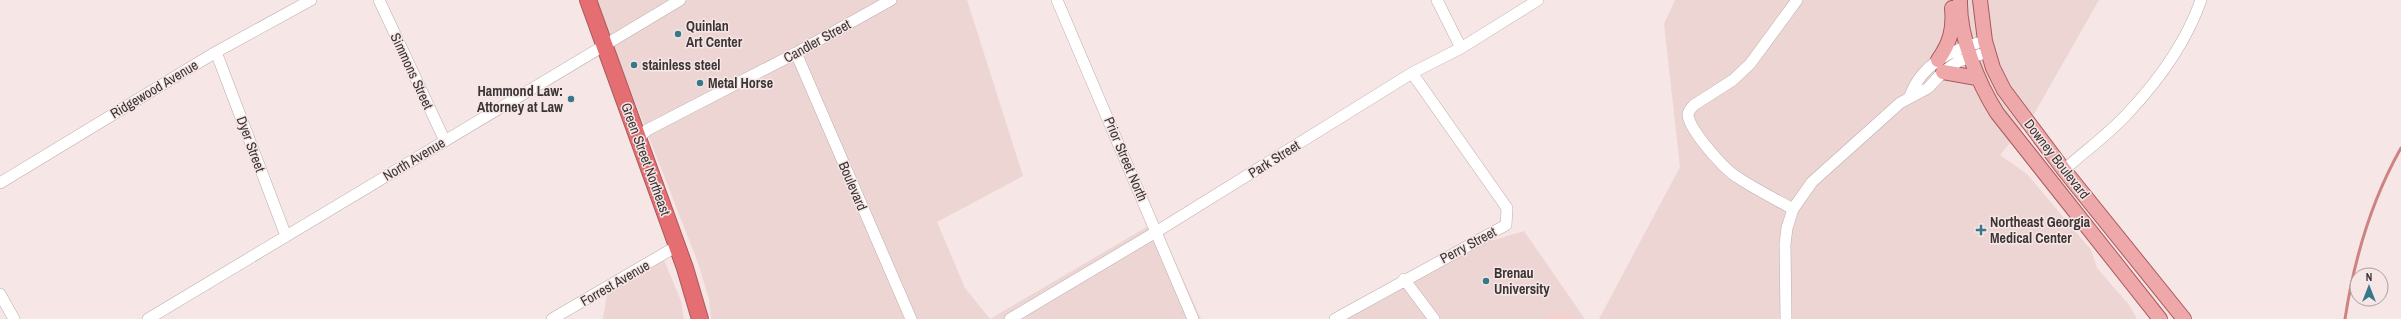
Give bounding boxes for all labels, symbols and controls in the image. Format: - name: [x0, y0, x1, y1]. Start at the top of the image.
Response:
- street label: Candler Street: [780, 15, 854, 67]
- place label: Quinlan Art Center: [686, 17, 743, 51]
- marker: Quinlan Art Center: [673, 29, 683, 39]
- street label: Simmons Street: [386, 30, 438, 112]
- street label: Ridgewood Avenue: [107, 56, 201, 122]
- place label: stainless steel: [642, 56, 721, 74]
- marker: stainless steel: [629, 60, 639, 70]
- place label: Metal Horse: [708, 74, 773, 92]
- marker: Metal Horse: [695, 78, 705, 88]
- place label: Hammond Law: Attorney at Law: [477, 82, 563, 116]
- marker: Hammond Law: Attorney at Law: [566, 94, 576, 104]
- street label: Green Street Northeast: [617, 100, 675, 218]
- street label: Dyer Street: [233, 114, 269, 174]
- street label: Prior Street North: [1100, 114, 1152, 204]
- street label: Downey Boulevard: [2020, 115, 2094, 203]
- street label: North Avenue: [380, 133, 448, 185]
- street label: Park Street: [1245, 136, 1303, 182]
- street label: Boulevard: [835, 159, 871, 213]
- place label: Northeast Georgia Medical Center: [1990, 213, 2091, 247]
- street label: Perry Street: [1437, 223, 1499, 267]
- marker: Northeast Georgia Medical Center: [1975, 224, 1987, 236]
- street label: Forrest Avenue: [577, 256, 653, 310]
- place label: Brenau University: [1494, 264, 1550, 298]
- north arrow: [2349, 267, 2389, 307]
- text: N: [2366, 270, 2372, 284]
- marker: Brenau University: [1481, 276, 1491, 286]

